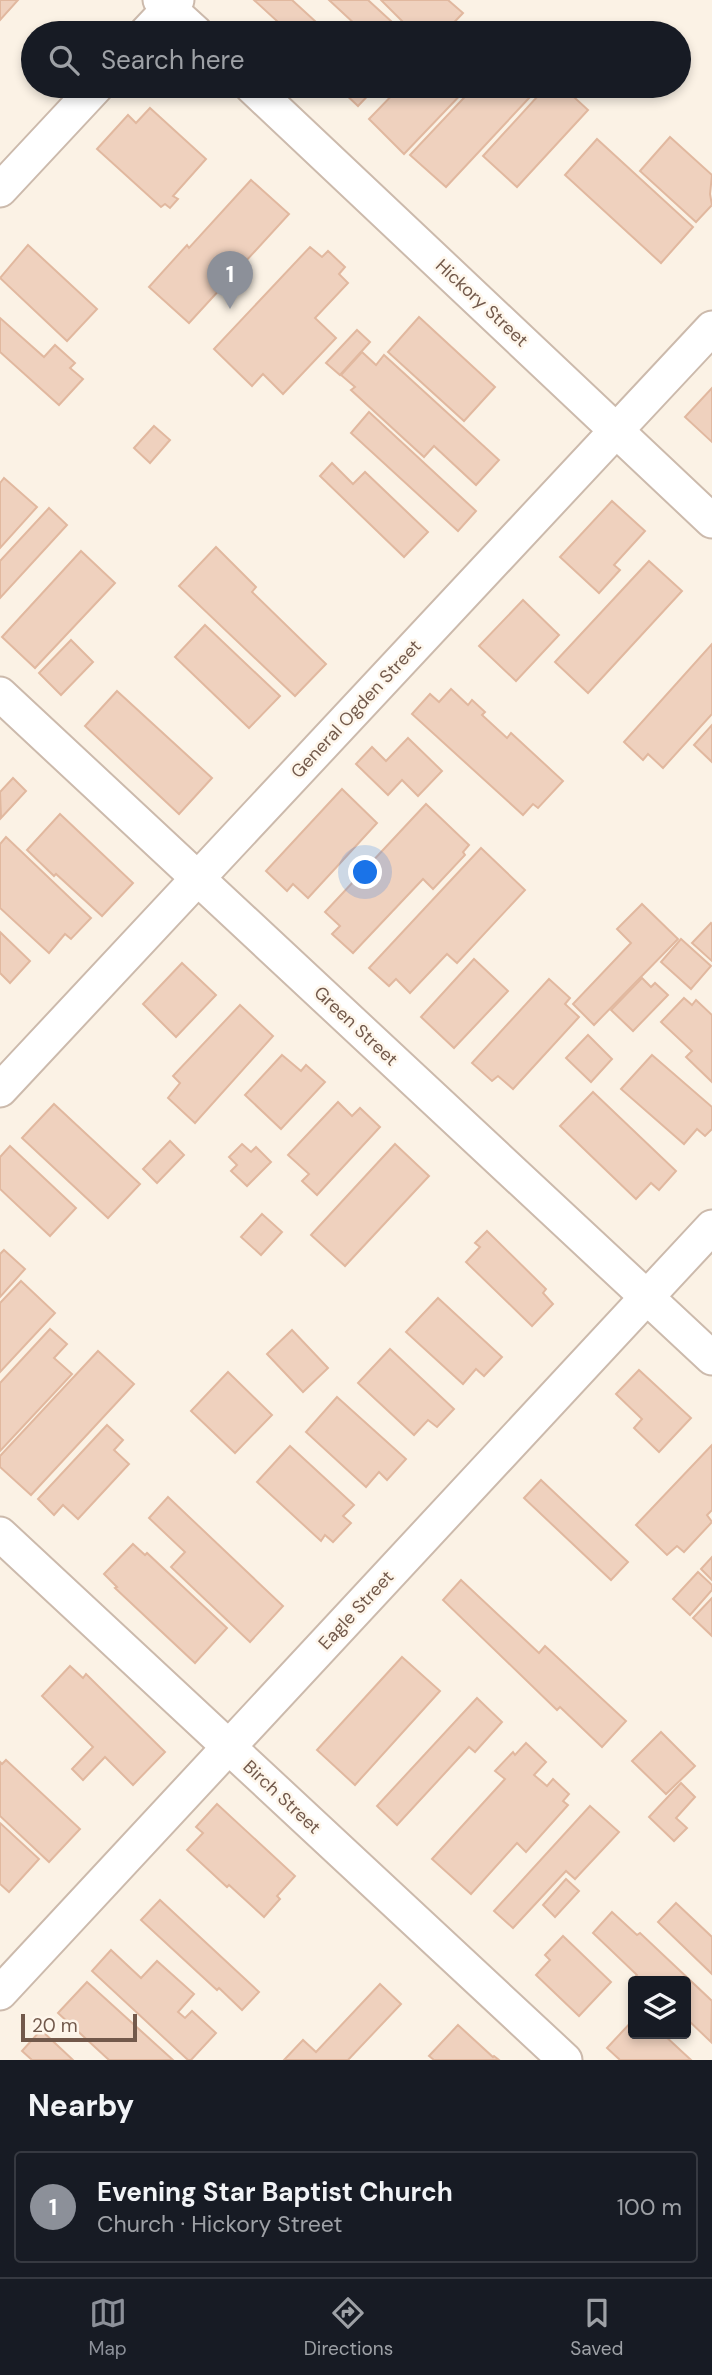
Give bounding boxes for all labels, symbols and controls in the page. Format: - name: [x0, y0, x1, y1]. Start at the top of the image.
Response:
- search box: [21, 21, 691, 98]
- icon: search: [45, 41, 83, 79]
- text: Search here: [101, 43, 244, 77]
- pin: 1: [207, 251, 253, 309]
- street label: Hickory Street: [431, 254, 533, 352]
- street label: General Ogden Street: [286, 635, 426, 783]
- your location: [348, 855, 382, 889]
- street label: Green Street: [309, 981, 403, 1071]
- street label: Eagle Street: [313, 1565, 399, 1655]
- street label: Birch Street: [238, 1755, 326, 1839]
- map controls: [628, 1976, 691, 2039]
- button: layers: [628, 1976, 691, 2039]
- scale bar: [21, 2011, 136, 2043]
- text: 20 m: [32, 2013, 78, 2038]
- text: Nearby: [28, 2086, 134, 2125]
- text: Evening Star Baptist Church: [97, 2175, 453, 2209]
- text: 1: [49, 2192, 57, 2222]
- text: 100 m: [617, 2192, 682, 2222]
- text: Church · Hickory Street: [97, 2209, 342, 2239]
- tab: Map: [89, 2294, 127, 2361]
- tab: Directions: [304, 2294, 393, 2361]
- tab: Saved: [570, 2294, 623, 2361]

